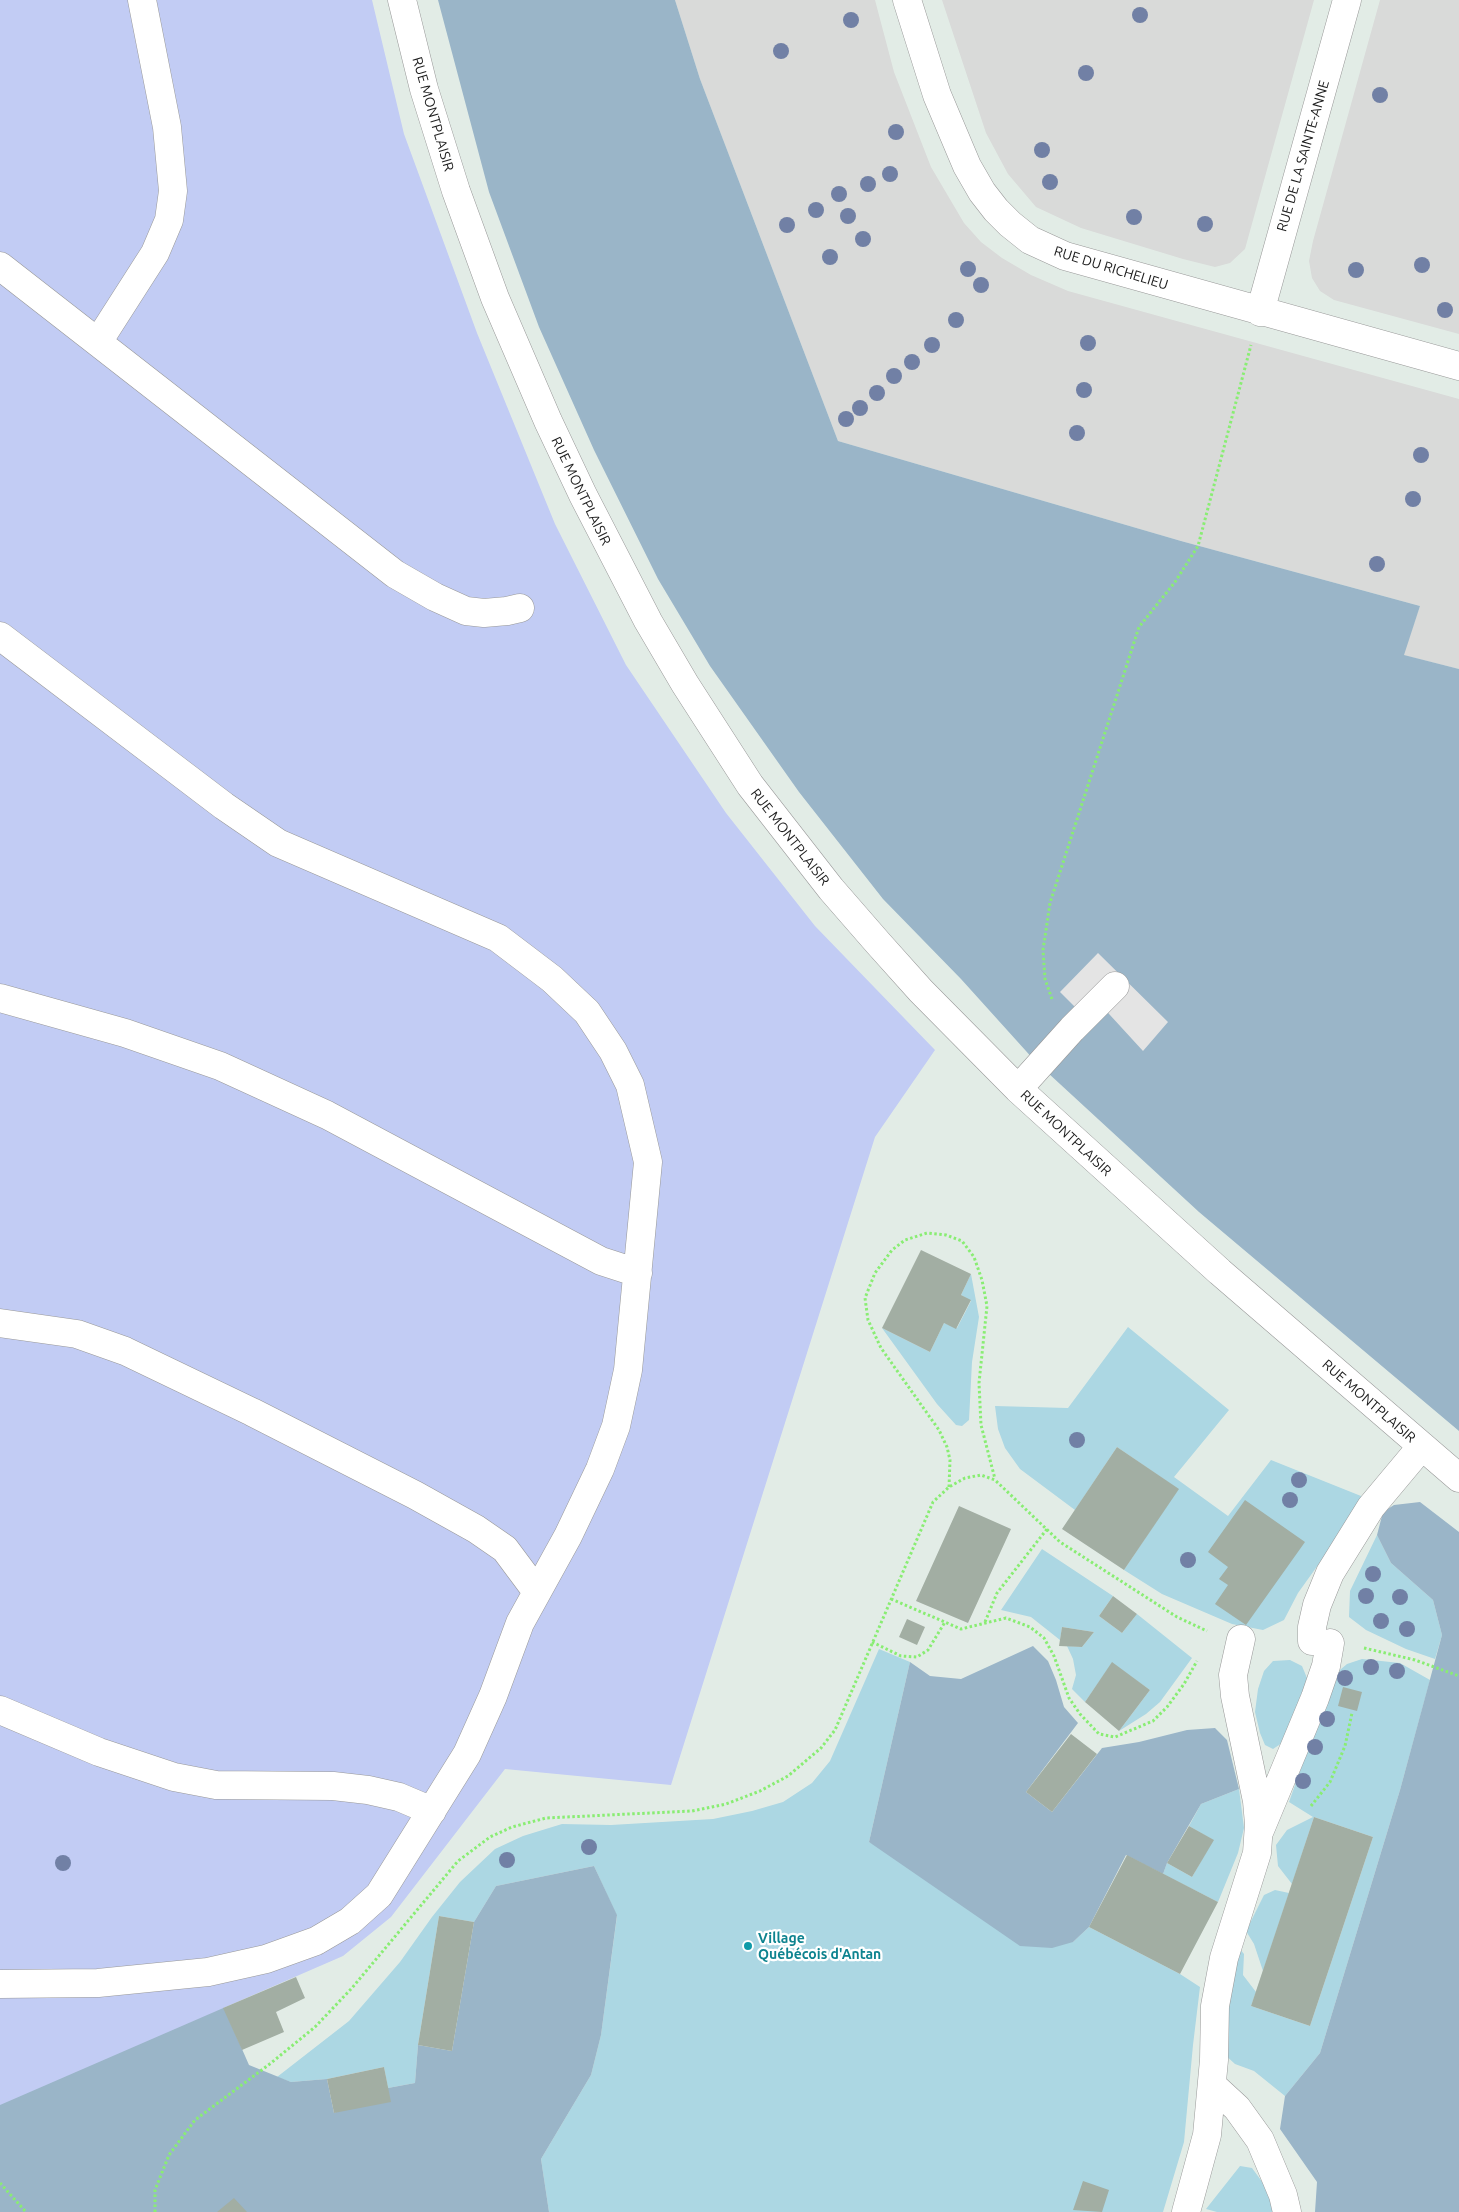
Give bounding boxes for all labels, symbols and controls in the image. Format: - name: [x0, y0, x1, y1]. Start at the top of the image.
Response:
- street label: RUE MONTPLAISIR: [409, 55, 457, 173]
- street label: RUE DE LA SAINTE-ANNE: [1273, 78, 1333, 234]
- street label: RUE DU RICHELIEU: [1052, 243, 1170, 293]
- street label: RUE MONTPLAISIR: [548, 434, 614, 548]
- street label: RUE MONTPLAISIR: [747, 785, 833, 889]
- street label: RUE MONTPLAISIR: [1017, 1086, 1115, 1180]
- street label: RUE MONTPLAISIR: [1319, 1356, 1419, 1446]
- place label: Village Québécois d'Antan: [758, 1930, 881, 1962]
- marker: Village Québécois d'Antan: [742, 1940, 754, 1952]

